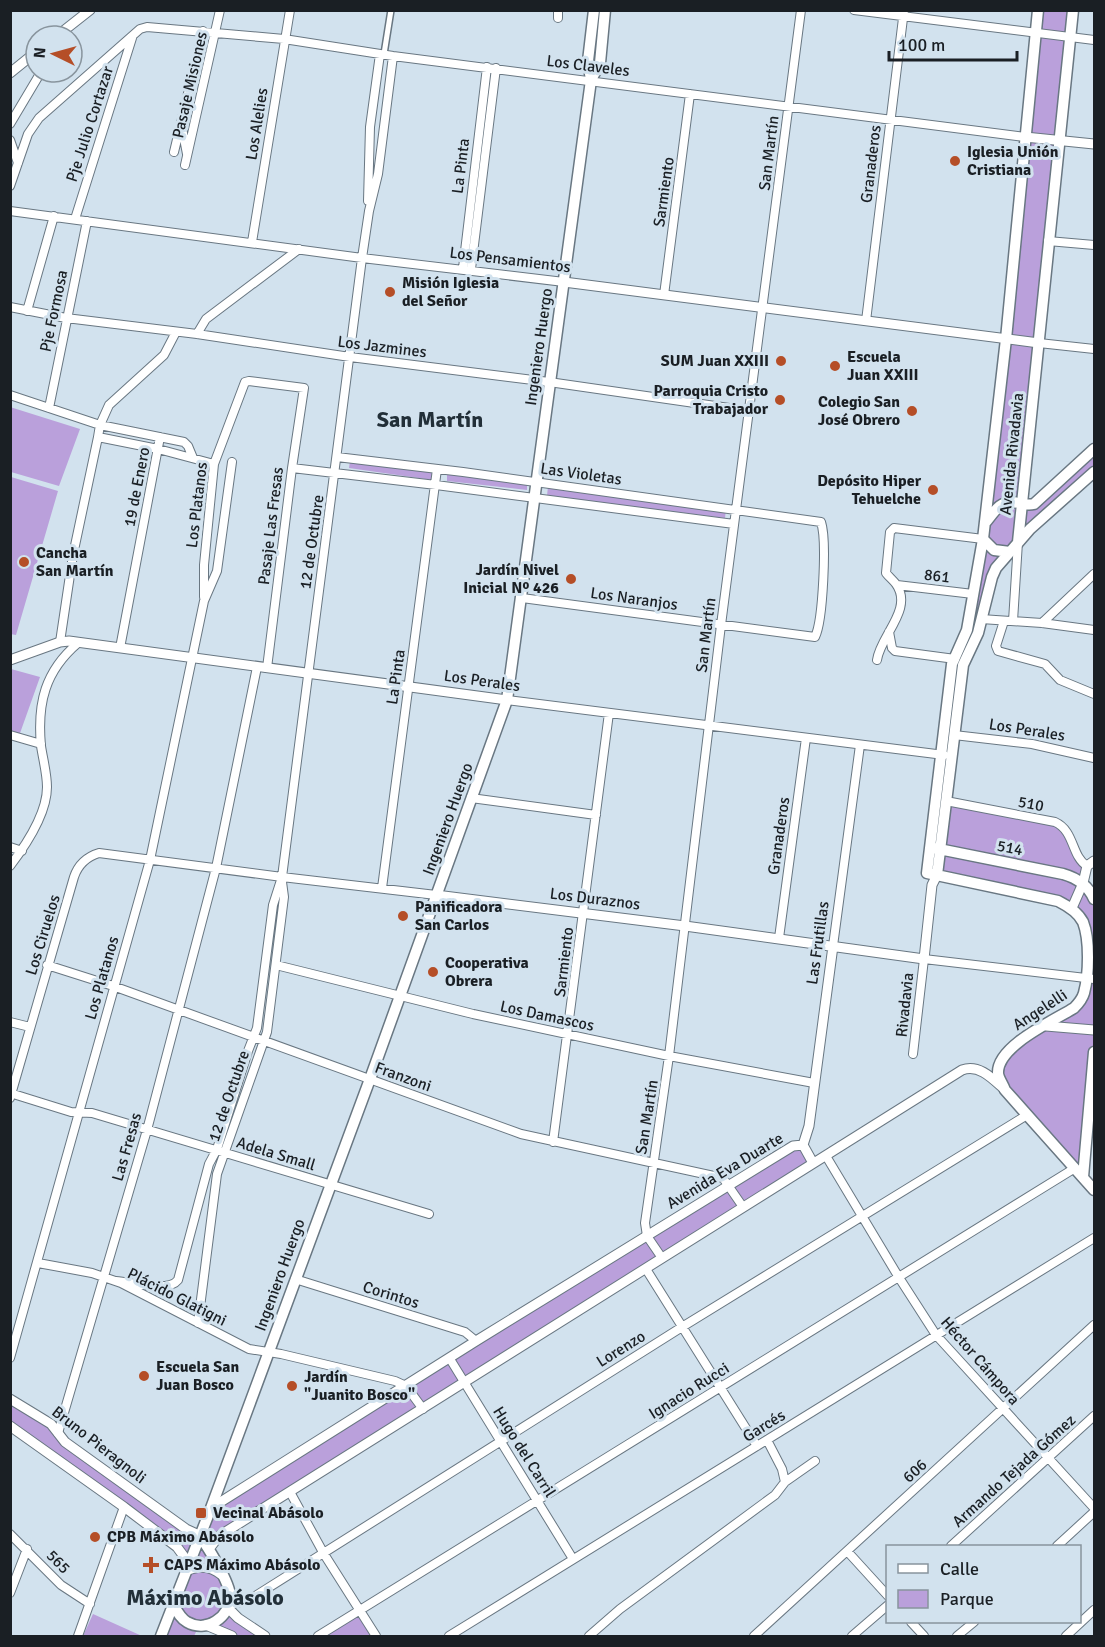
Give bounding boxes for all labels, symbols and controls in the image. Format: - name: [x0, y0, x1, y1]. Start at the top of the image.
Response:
- north arrow: [24, 24, 84, 84]
- scale bar: [889, 24, 1016, 62]
- street label: Pasaje Misiones: [168, 30, 212, 140]
- text: 100 m: [898, 34, 945, 56]
- text: N: [30, 46, 51, 59]
- street label: Los Claveles: [545, 51, 631, 81]
- street label: Pje Julio Cortazar: [62, 63, 118, 184]
- street label: Los Alelies: [241, 86, 273, 162]
- street label: San Martín: [754, 114, 784, 192]
- street label: Granaderos: [856, 124, 886, 204]
- street label: La Pinta: [448, 137, 474, 195]
- place label: Iglesia Unión Cristiana: [967, 142, 1059, 180]
- marker: Iglesia Unión Cristiana: [948, 154, 962, 168]
- street label: Sarmiento: [649, 156, 679, 228]
- street label: Los Pensamientos: [448, 243, 572, 277]
- street label: Pje Formosa: [36, 268, 72, 354]
- place label: Misión Iglesia del Señor: [402, 273, 499, 311]
- marker: Misión Iglesia del Señor: [383, 285, 397, 299]
- street label: Ingeniero Huergo: [521, 287, 557, 407]
- street label: Los Jazmines: [336, 332, 428, 362]
- place label: Escuela Juan XXIII: [847, 347, 919, 385]
- place label: SUM Juan XXIII: [661, 351, 769, 371]
- marker: SUM Juan XXIII: [774, 354, 788, 368]
- marker: Escuela Juan XXIII: [828, 359, 842, 373]
- place label: Parroquia Cristo Trabajador: [653, 381, 769, 419]
- place label: Colegio San José Obrero: [818, 392, 900, 430]
- street label: Avenida Rivadavia: [996, 392, 1028, 516]
- marker: Parroquia Cristo Trabajador: [773, 393, 787, 407]
- marker: Colegio San José Obrero: [905, 404, 919, 418]
- district label: San Martín: [377, 406, 483, 433]
- street label: 19 de Enero: [120, 446, 154, 528]
- street label: Las Violetas: [539, 458, 623, 490]
- street label: Los Platanos: [182, 461, 212, 549]
- street label: Pasaje Las Fresas: [254, 466, 288, 586]
- place label: Depósito Hiper Tehuelche: [817, 471, 922, 509]
- marker: Depósito Hiper Tehuelche: [926, 483, 940, 497]
- street label: 12 de Octubre: [295, 493, 329, 591]
- place label: Cancha San Martín: [36, 543, 114, 581]
- marker: Cancha San Martín: [17, 555, 31, 569]
- place label: Jardín Nivel Inicial Nº 426: [463, 560, 559, 598]
- street label: 861: [923, 564, 951, 588]
- marker: Jardín Nivel Inicial Nº 426: [564, 572, 578, 586]
- street label: Los Naranjos: [589, 583, 679, 615]
- street label: San Martín: [691, 596, 721, 674]
- street label: La Pinta: [382, 648, 410, 706]
- street label: Los Perales: [443, 666, 521, 696]
- street label: Los Perales: [987, 714, 1067, 746]
- street label: Ingeniero Huergo: [418, 760, 478, 878]
- street label: 510: [1016, 792, 1046, 816]
- street label: Granaderos: [764, 796, 794, 876]
- street label: 514: [995, 836, 1025, 860]
- street label: Los Duraznos: [549, 884, 641, 914]
- street label: Los Ciruelos: [21, 892, 65, 978]
- place label: Panificadora San Carlos: [415, 897, 503, 935]
- street label: Las Frutillas: [802, 900, 834, 986]
- marker: Panificadora San Carlos: [396, 909, 410, 923]
- street label: Sarmiento: [550, 926, 578, 998]
- street label: Los Platanos: [80, 934, 124, 1022]
- place label: Cooperativa Obrera: [445, 953, 529, 991]
- marker: Cooperativa Obrera: [426, 965, 440, 979]
- street label: Rivadavia: [892, 972, 918, 1038]
- street label: Angelelli: [1009, 985, 1071, 1035]
- street label: Los Damascos: [498, 996, 596, 1036]
- street label: 12 de Octubre: [204, 1048, 254, 1144]
- street label: Franzoni: [372, 1058, 434, 1096]
- street label: San Martín: [631, 1078, 663, 1156]
- street label: Las Fresas: [108, 1110, 146, 1184]
- street label: Avenida Eva Duarte: [663, 1128, 787, 1214]
- street label: Adela Small: [234, 1133, 318, 1176]
- street label: Ingeniero Huergo: [250, 1216, 310, 1334]
- street label: Plácido Glatigni: [124, 1263, 230, 1331]
- street label: Corintos: [360, 1277, 422, 1313]
- street label: Héctor Cámpora: [936, 1313, 1024, 1409]
- street label: Lorenzo: [593, 1326, 649, 1372]
- place label: Escuela San Juan Bosco: [156, 1357, 239, 1395]
- street label: Ignacio Rucci: [645, 1358, 733, 1424]
- place label: Jardín "Juanito Bosco": [304, 1367, 415, 1405]
- marker: Escuela San Juan Bosco: [137, 1369, 151, 1383]
- marker: Jardín "Juanito Bosco": [285, 1379, 299, 1393]
- street label: Bruno Pieragnoli: [48, 1402, 150, 1488]
- street label: Hugo del Carril: [488, 1403, 560, 1501]
- street label: Garcés: [739, 1405, 789, 1447]
- street label: Armando Tejada Gómez: [948, 1410, 1080, 1532]
- street label: 606: [899, 1455, 931, 1487]
- place label: Vecinal Abásolo: [213, 1503, 324, 1523]
- marker: Vecinal Abásolo: [194, 1506, 208, 1520]
- place label: CPB Máximo Abásolo: [107, 1527, 254, 1547]
- marker: CPB Máximo Abásolo: [88, 1530, 102, 1544]
- legend: [886, 1545, 1081, 1623]
- street label: 565: [42, 1546, 74, 1578]
- place label: CAPS Máximo Abásolo: [164, 1555, 320, 1575]
- marker: CAPS Máximo Abásolo: [142, 1556, 160, 1574]
- text: Calle: [940, 1558, 979, 1580]
- district label: Máximo Abásolo: [126, 1584, 284, 1611]
- text: Parque: [940, 1588, 994, 1610]

